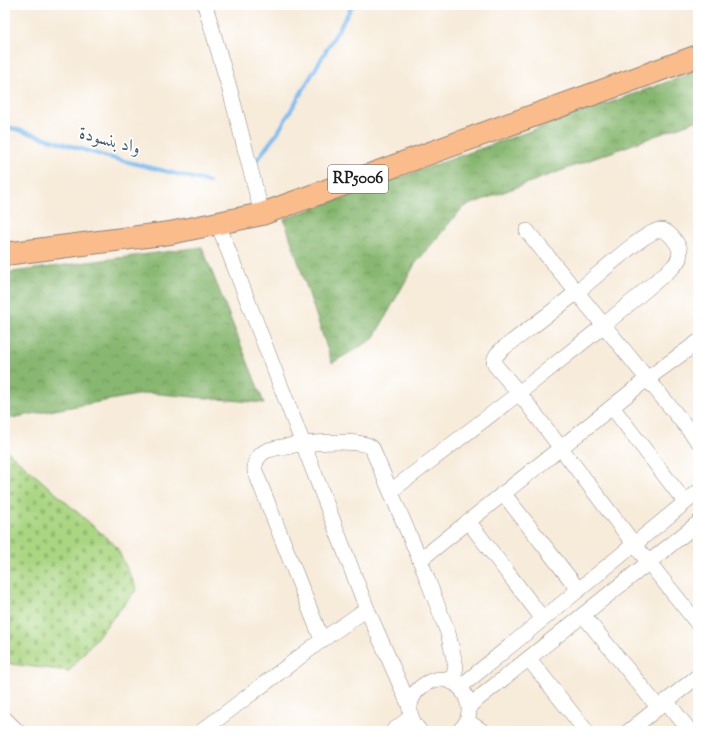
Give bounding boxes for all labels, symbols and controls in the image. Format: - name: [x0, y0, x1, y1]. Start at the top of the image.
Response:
- water label: واد بنسودة: [75, 121, 144, 163]
- road number: RP5006: [328, 165, 388, 193]

